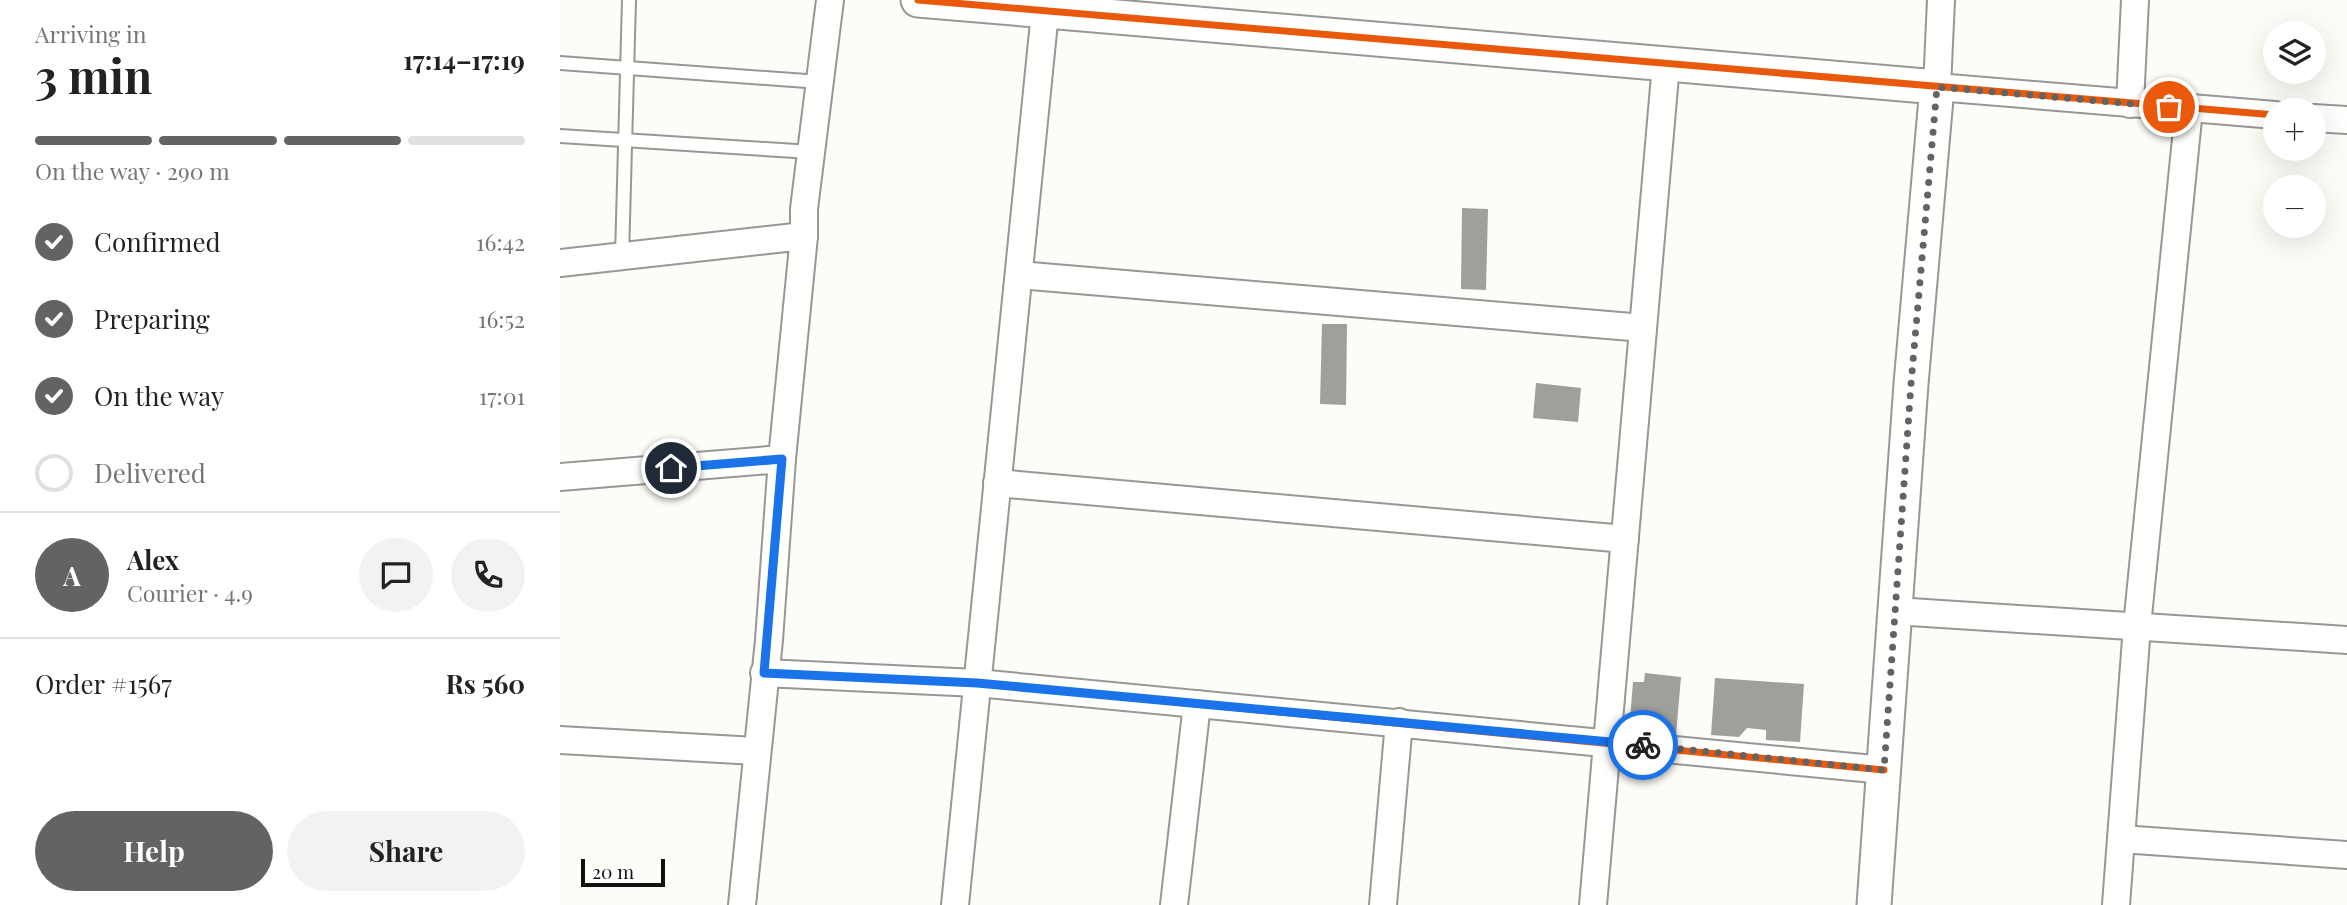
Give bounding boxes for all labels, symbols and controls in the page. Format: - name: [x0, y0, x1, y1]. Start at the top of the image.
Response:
- text: Arriving in: [35, 18, 147, 49]
- map controls: [2263, 21, 2326, 238]
- button: layers: [2263, 21, 2326, 84]
- text: 17:14–17:19: [403, 42, 525, 77]
- text: 3 min: [35, 44, 152, 106]
- pin: [2139, 77, 2199, 137]
- icon: bag: [2150, 88, 2188, 126]
- button: +: [2263, 98, 2326, 161]
- text: On the way · 290 m: [35, 155, 230, 186]
- button: −: [2263, 175, 2326, 238]
- icon: check: [35, 223, 73, 261]
- text: Confirmed: [94, 224, 221, 259]
- text: 16:42: [476, 226, 525, 257]
- icon: check: [35, 300, 73, 338]
- text: Preparing: [94, 301, 210, 336]
- text: 16:52: [478, 303, 525, 334]
- icon: check: [35, 377, 73, 415]
- text: On the way: [94, 378, 224, 413]
- text: 17:01: [479, 380, 525, 411]
- pin: [641, 438, 701, 498]
- icon: home: [652, 449, 690, 487]
- text: Delivered: [94, 455, 206, 490]
- button: chat: [359, 538, 433, 612]
- button: phone: [451, 538, 525, 612]
- text: Alex: [127, 542, 179, 577]
- text: A: [63, 558, 81, 593]
- text: Courier · 4.9: [127, 577, 253, 608]
- text: Order #1567: [35, 666, 172, 701]
- text: Rs 560: [446, 666, 525, 701]
- courier: [1608, 710, 1678, 780]
- icon: bike: [1624, 726, 1662, 764]
- button: Help: [35, 811, 273, 891]
- button: Share: [287, 811, 525, 891]
- scale bar: [581, 856, 665, 888]
- text: 20 m: [592, 858, 634, 884]

